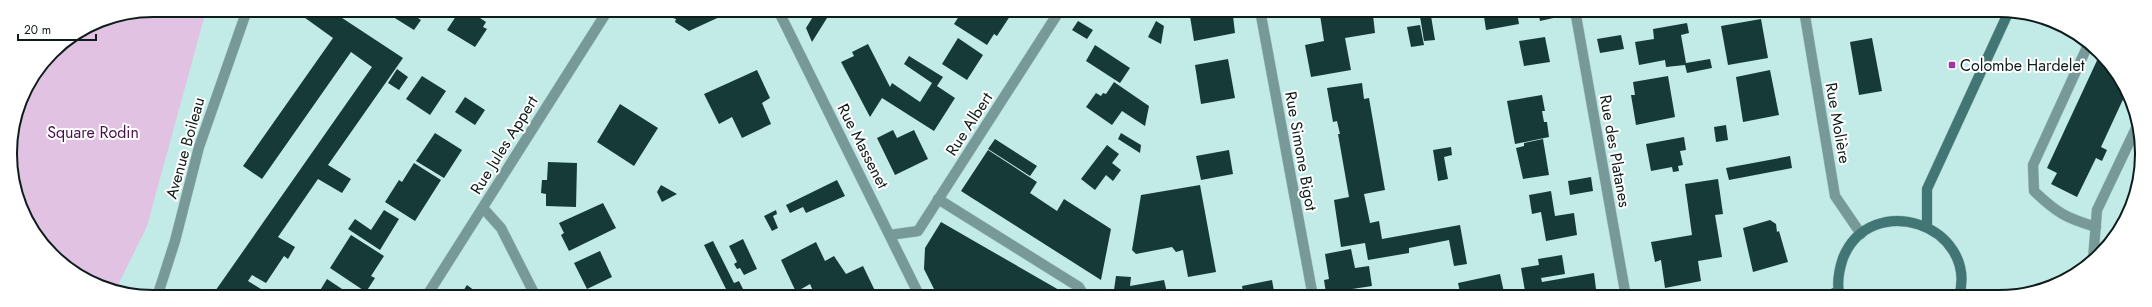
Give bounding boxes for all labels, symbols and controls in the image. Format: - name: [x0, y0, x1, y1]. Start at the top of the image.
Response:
- scale bar: [18, 16, 96, 42]
- text: 20 m: [24, 21, 51, 39]
- place label: Colombe Hardelet: [1960, 54, 2085, 77]
- marker: Colombe Hardelet: [1947, 60, 1957, 70]
- street label: Rue Molière: [1820, 81, 1856, 165]
- street label: Rue Albert: [940, 88, 998, 160]
- street label: Rue Simone Bigot: [1279, 90, 1323, 213]
- street label: Rue Jules Appert: [465, 91, 544, 199]
- street label: Rue des Platanes: [1594, 93, 1636, 209]
- street label: Avenue Boileau: [160, 95, 210, 201]
- street label: Rue Massenet: [832, 99, 894, 193]
- park label: Square Rodin: [47, 121, 139, 144]

